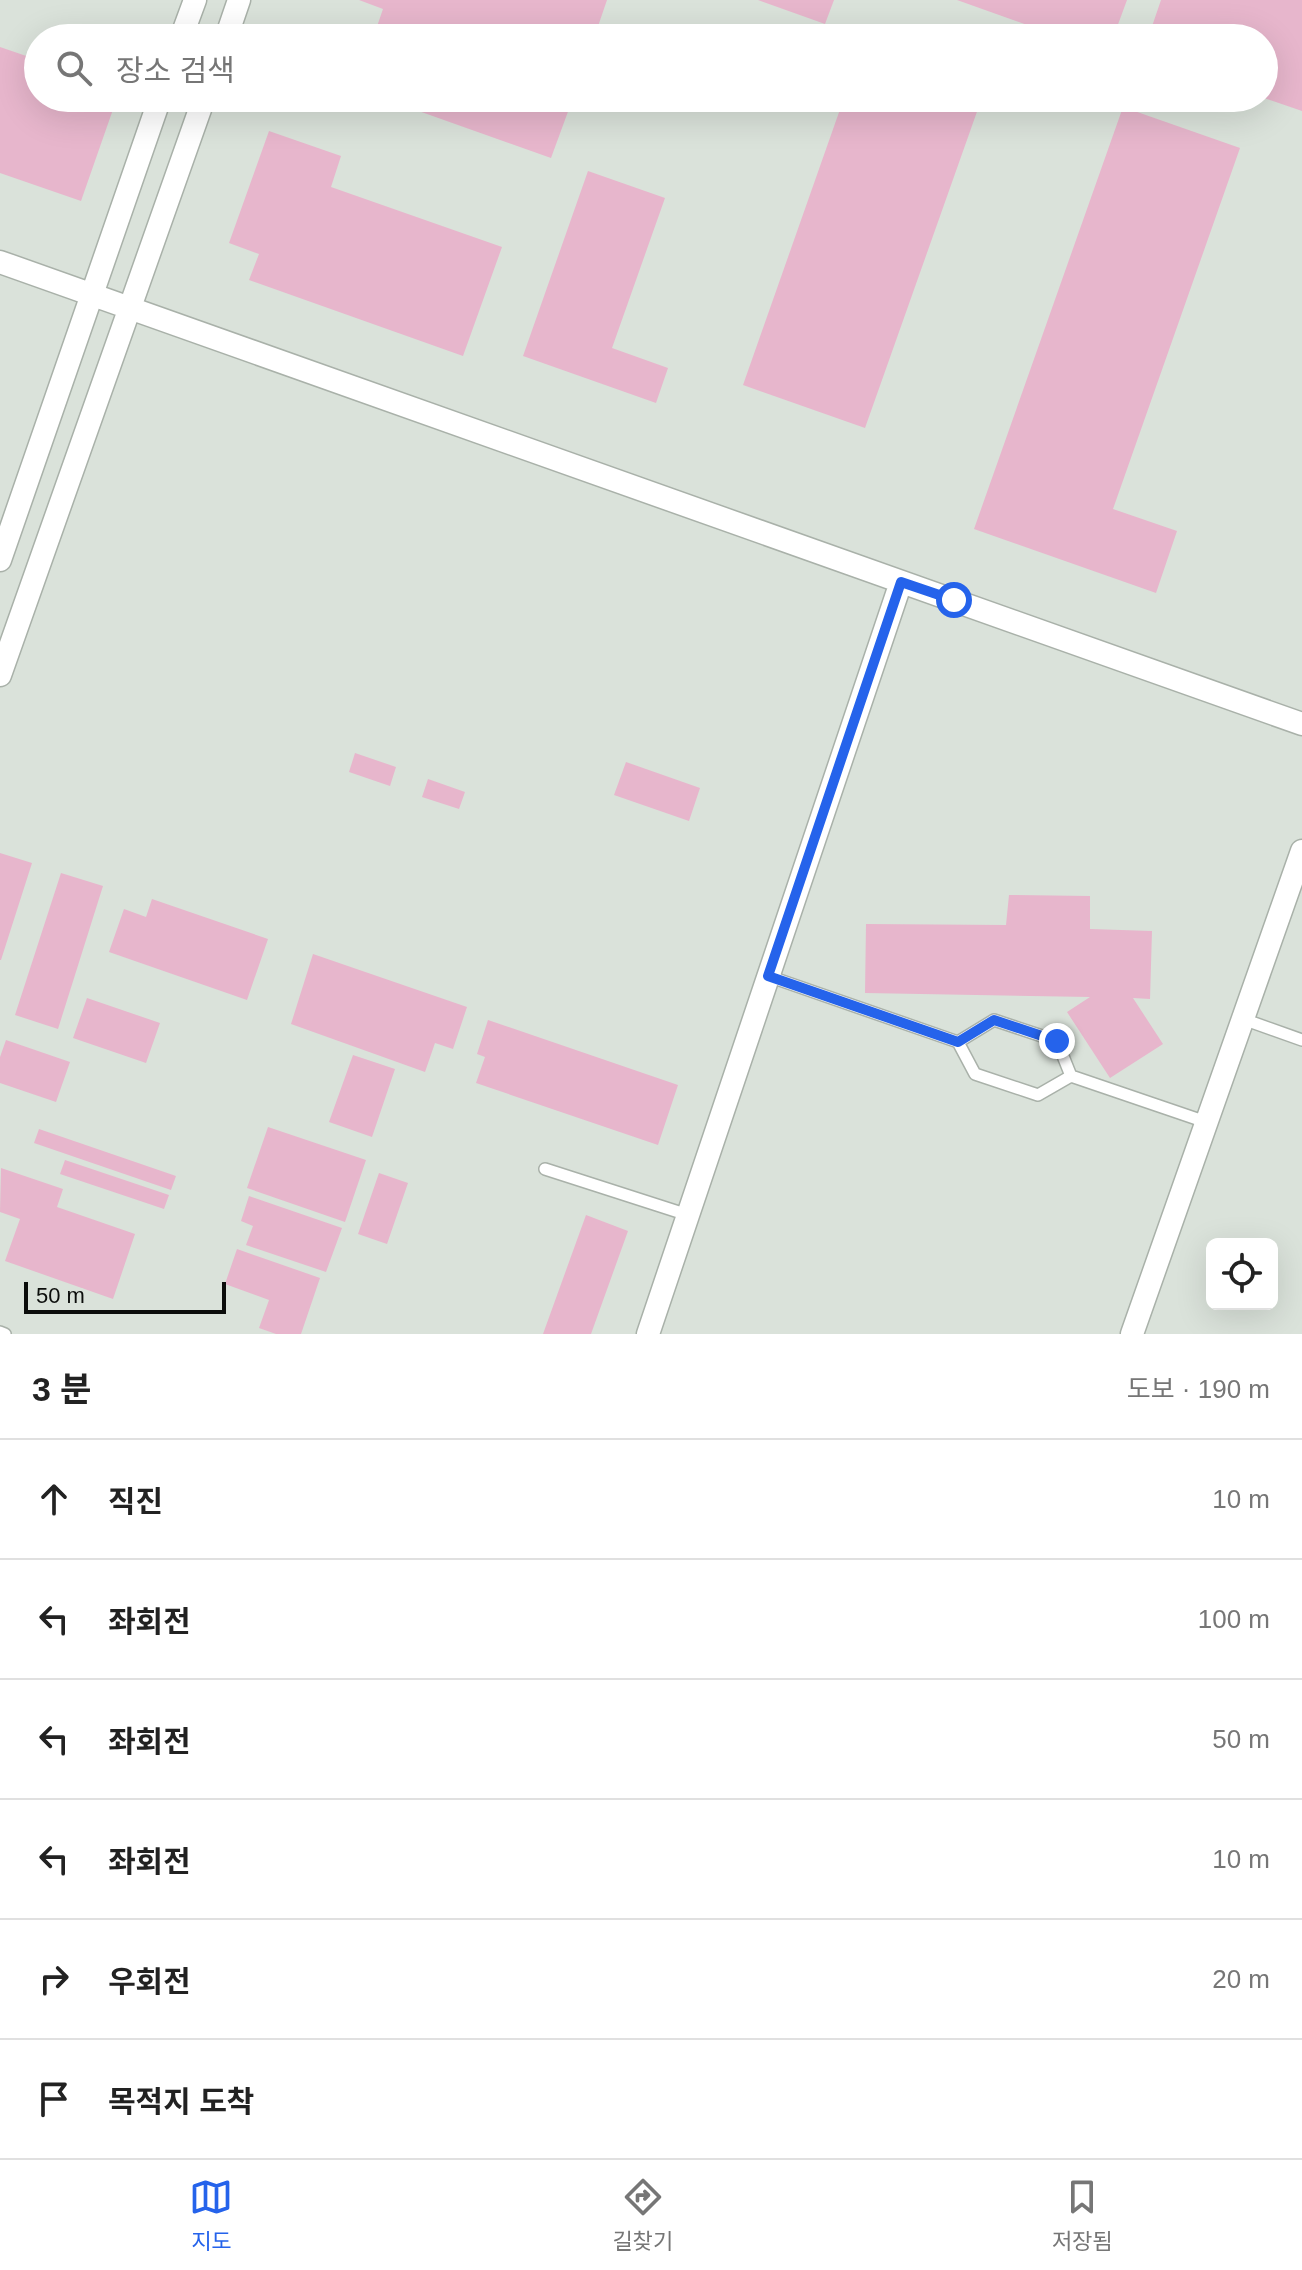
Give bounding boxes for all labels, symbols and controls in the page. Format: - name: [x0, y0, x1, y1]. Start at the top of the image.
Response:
- search box: [24, 24, 1278, 112]
- icon: search: [52, 46, 96, 90]
- text: 장소 검색: [116, 54, 235, 87]
- route start: [936, 582, 972, 618]
- route end: [1039, 1023, 1075, 1059]
- map controls: [1206, 1238, 1278, 1310]
- button: locate: [1206, 1238, 1278, 1310]
- scale bar: [24, 1278, 226, 1314]
- text: 50 m: [36, 1283, 85, 1308]
- text: 3 분: [32, 1370, 92, 1408]
- text: 도보 · 190 m: [1127, 1374, 1270, 1404]
- icon: ahead: [32, 1477, 76, 1521]
- text: 10 m: [1212, 1484, 1270, 1514]
- text: 직진: [108, 1485, 163, 1518]
- icon: left: [32, 1597, 76, 1641]
- text: 100 m: [1198, 1604, 1270, 1634]
- text: 좌회전: [108, 1605, 191, 1638]
- icon: left: [32, 1717, 76, 1761]
- text: 50 m: [1212, 1724, 1270, 1754]
- text: 좌회전: [108, 1725, 191, 1758]
- icon: left: [32, 1837, 76, 1881]
- text: 10 m: [1212, 1844, 1270, 1874]
- text: 좌회전: [108, 1845, 191, 1878]
- icon: right: [32, 1957, 76, 2001]
- text: 20 m: [1212, 1964, 1270, 1994]
- text: 우회전: [108, 1965, 191, 1998]
- icon: arrive: [32, 2077, 76, 2121]
- text: 목적지 도착: [108, 2085, 254, 2118]
- tab: 지도: [189, 2175, 233, 2255]
- tab: 길찾기: [612, 2175, 673, 2255]
- tab: 저장됨: [1052, 2175, 1113, 2255]

